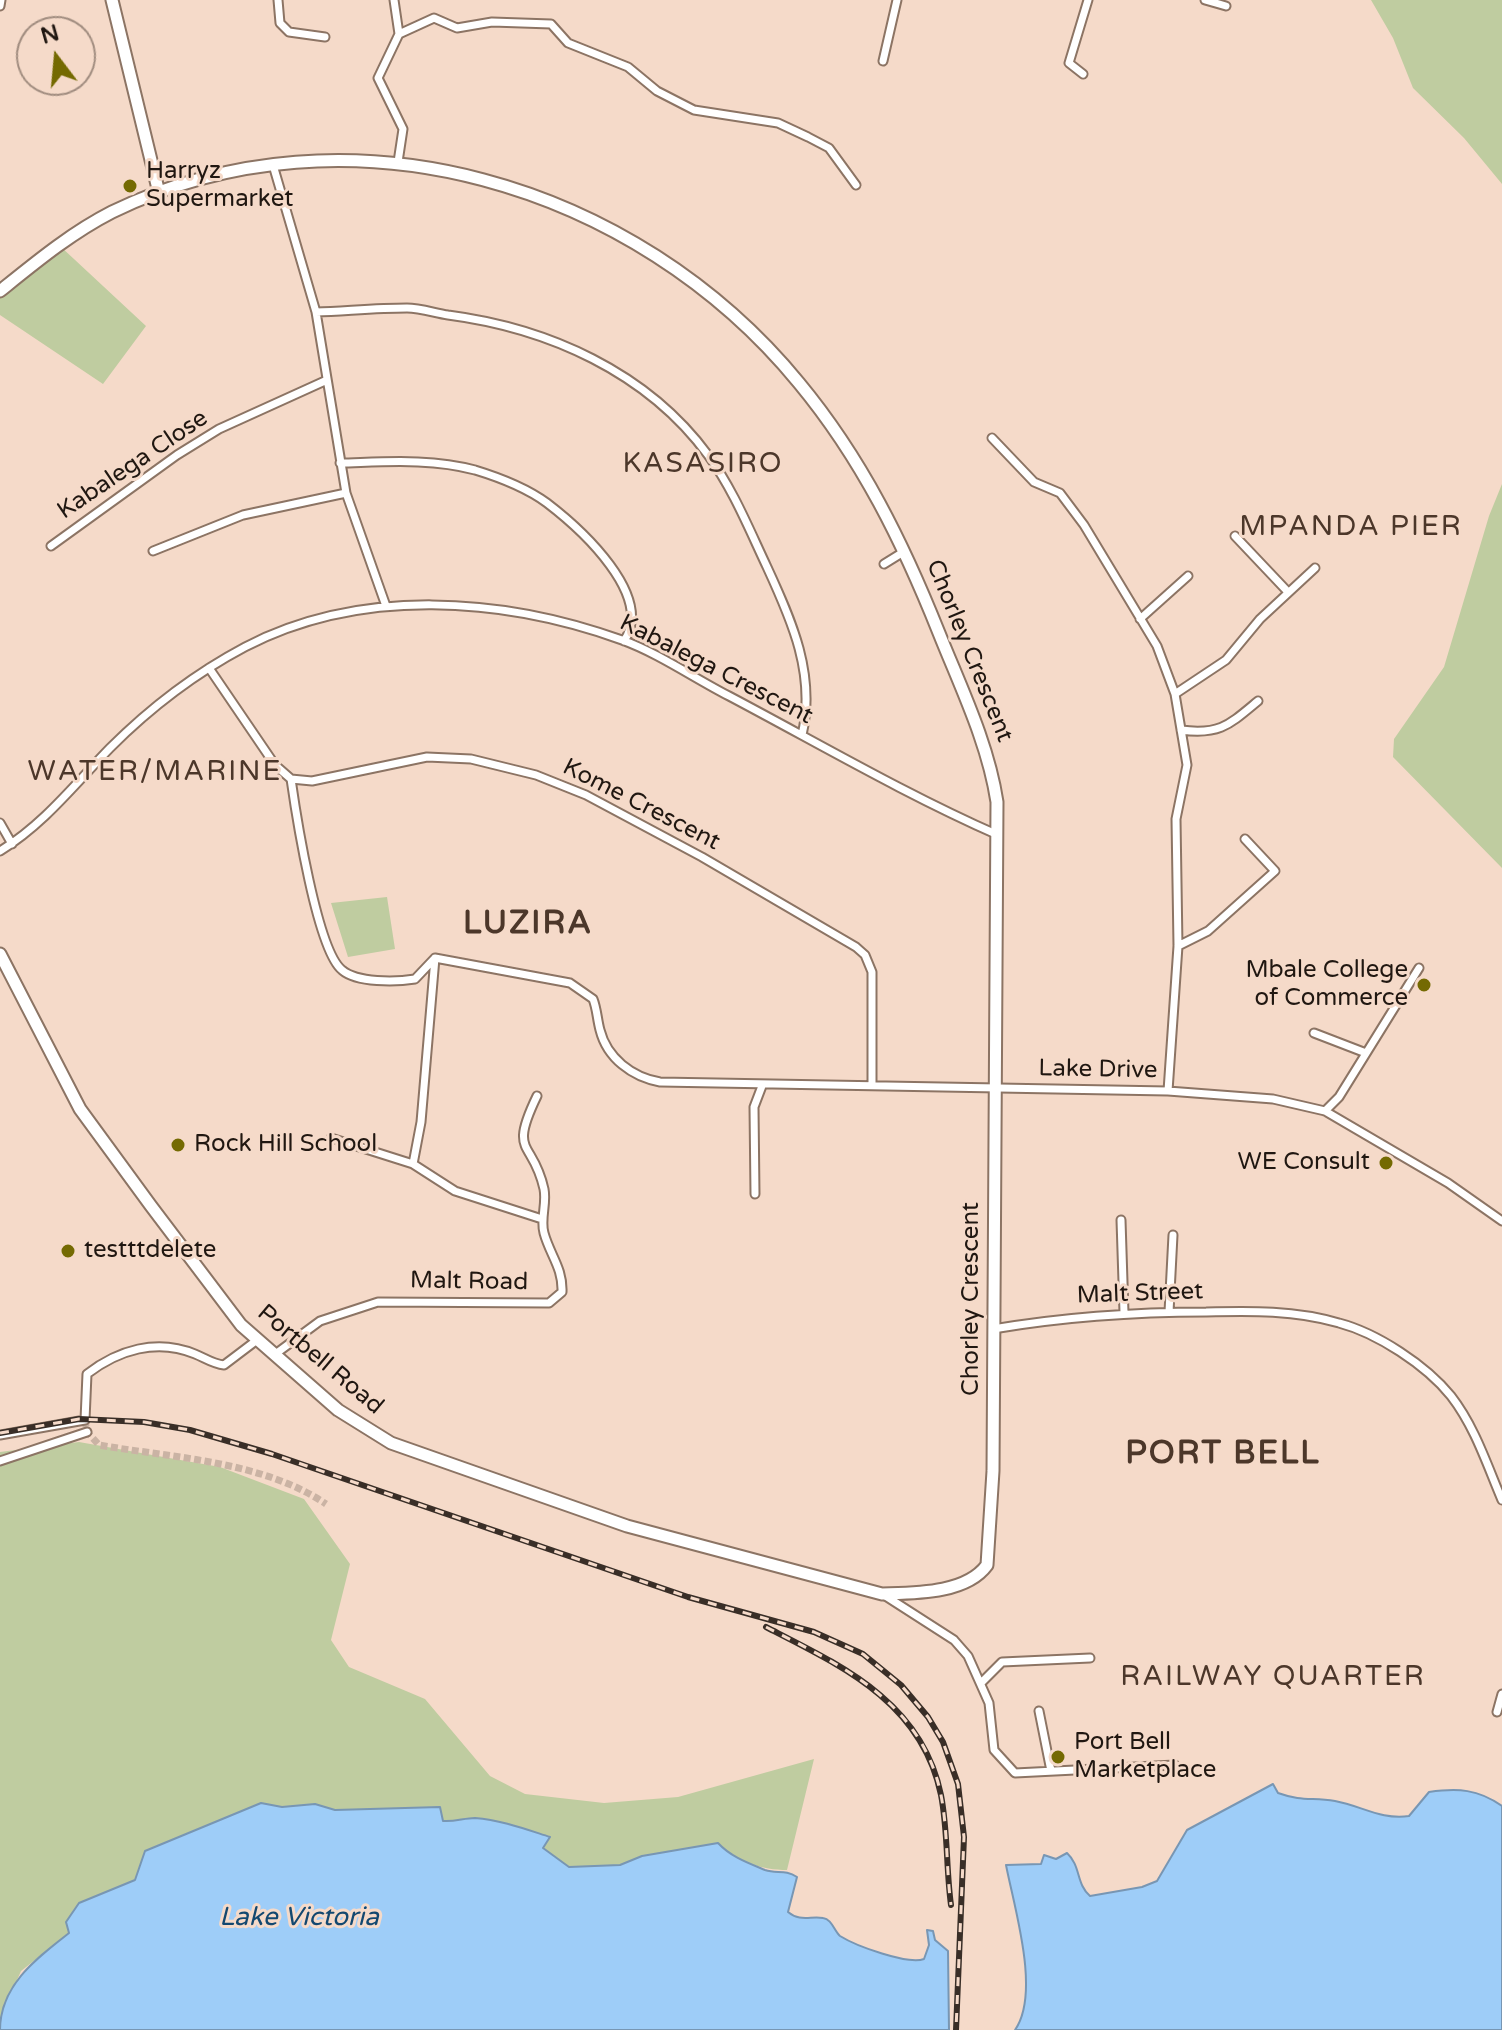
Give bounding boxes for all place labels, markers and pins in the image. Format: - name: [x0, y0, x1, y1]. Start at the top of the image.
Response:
- place label: Harryz Supermarket: [146, 158, 293, 214]
- marker: Harryz Supermarket: [121, 177, 139, 195]
- place label: Mbale College of Commerce: [1245, 957, 1408, 1013]
- marker: Mbale College of Commerce: [1415, 976, 1433, 994]
- place label: Rock Hill School: [194, 1131, 377, 1159]
- marker: Rock Hill School: [169, 1136, 187, 1154]
- place label: WE Consult: [1237, 1149, 1370, 1177]
- marker: WE Consult: [1377, 1154, 1395, 1172]
- place label: testttdelete: [84, 1237, 216, 1265]
- marker: testttdelete: [59, 1242, 77, 1260]
- place label: Port Bell Marketplace: [1074, 1729, 1216, 1785]
- marker: Port Bell Marketplace: [1049, 1748, 1067, 1766]

